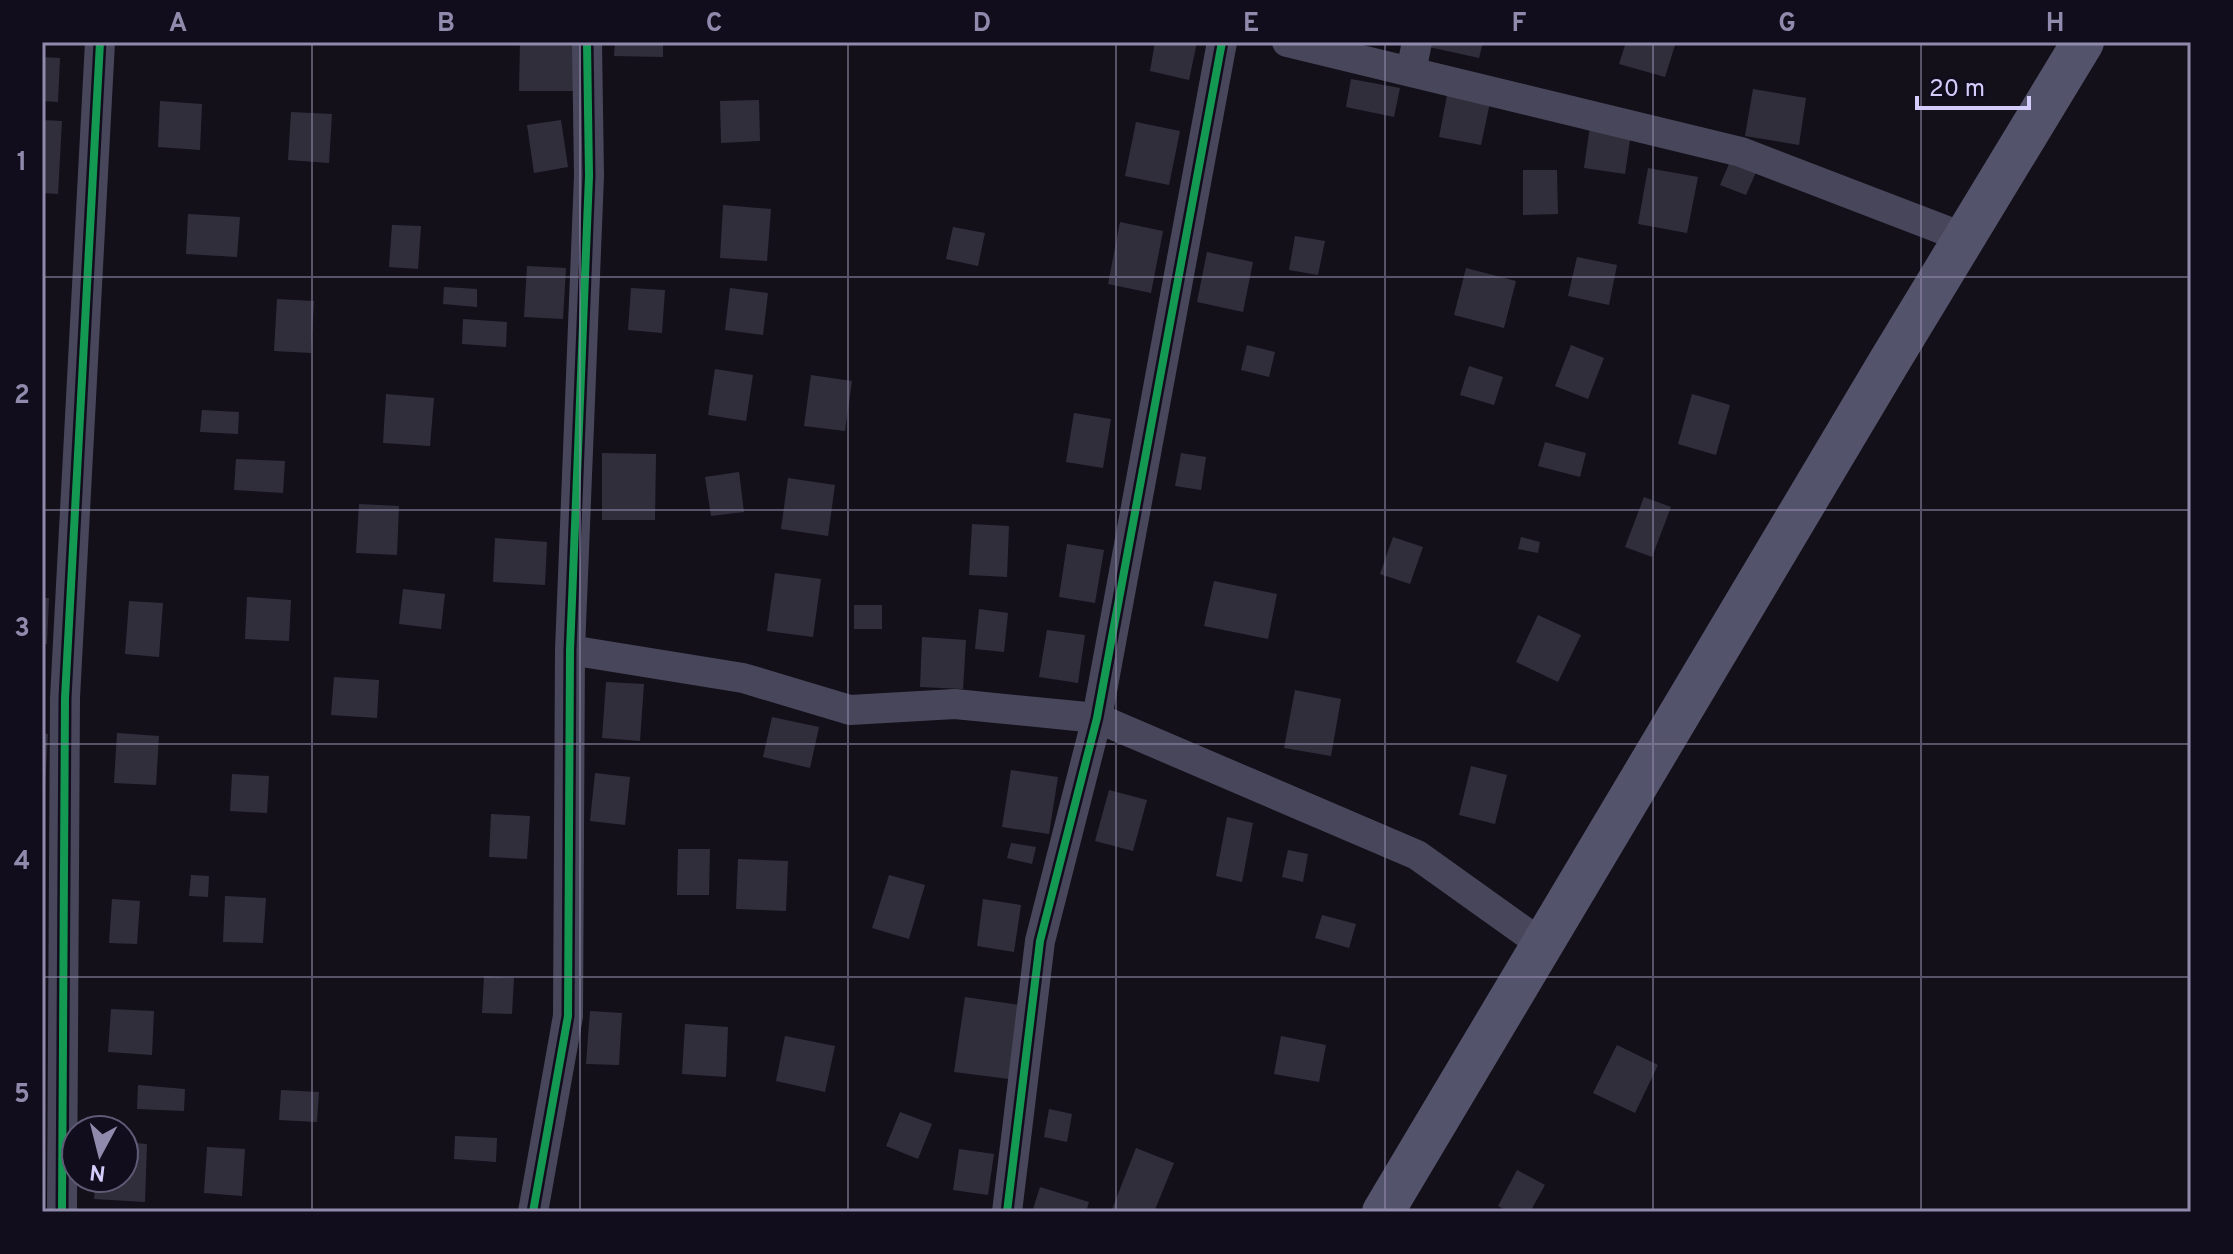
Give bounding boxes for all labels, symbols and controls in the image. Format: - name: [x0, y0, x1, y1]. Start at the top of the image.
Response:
- text: A: [169, 8, 187, 41]
- text: B: [437, 8, 455, 41]
- text: C: [706, 8, 722, 41]
- text: D: [973, 8, 991, 41]
- text: E: [1243, 8, 1259, 41]
- text: F: [1512, 8, 1527, 41]
- text: G: [1778, 8, 1796, 41]
- text: H: [2046, 8, 2064, 41]
- scale bar: [1917, 60, 2029, 110]
- text: 20 m: [1929, 75, 1985, 105]
- text: 1: [17, 147, 27, 180]
- text: 2: [14, 380, 30, 413]
- text: 3: [14, 613, 30, 646]
- text: 4: [14, 846, 30, 879]
- text: 5: [14, 1079, 30, 1112]
- north arrow: [60, 1114, 140, 1194]
- text: N: [88, 1157, 107, 1186]

